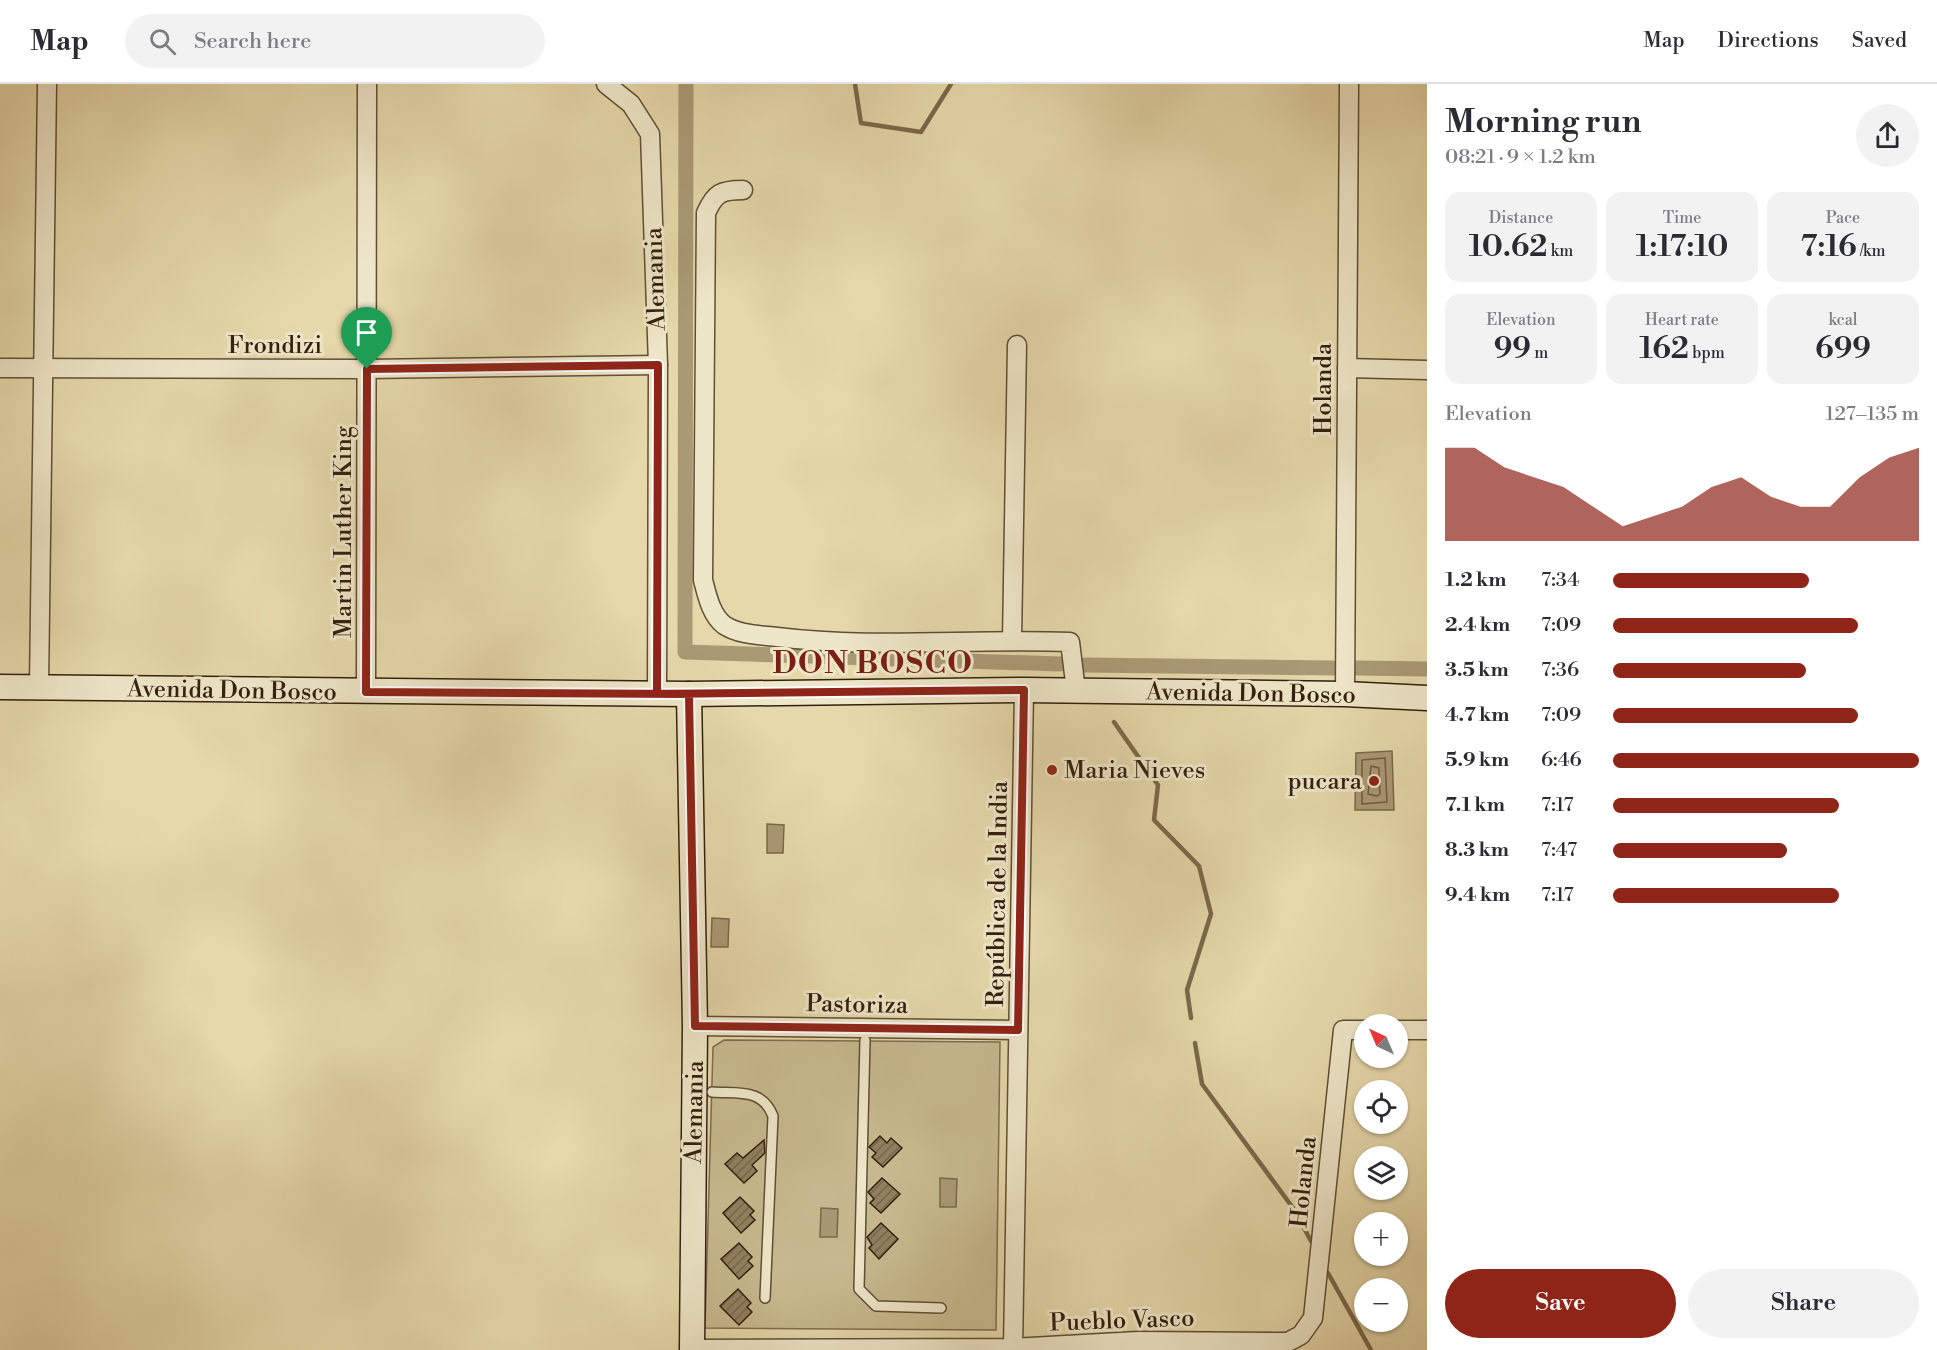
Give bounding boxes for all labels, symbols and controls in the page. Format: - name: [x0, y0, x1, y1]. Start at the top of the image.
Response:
- search box: [125, 14, 545, 68]
- text: Map: [30, 24, 89, 59]
- icon: search: [146, 25, 179, 58]
- text: Search here: [194, 28, 311, 55]
- text: Map: [1643, 28, 1685, 54]
- text: Directions: [1718, 28, 1819, 54]
- text: Saved: [1852, 28, 1907, 54]
- text: Morning run: [1445, 102, 1642, 143]
- button: share: [1856, 104, 1919, 167]
- text: 08:21 · 9 × 1.2 km: [1445, 145, 1596, 170]
- text: Distance: [1489, 208, 1553, 228]
- text: Time: [1663, 208, 1701, 228]
- text: Pace: [1826, 208, 1860, 228]
- street label: Alemania: [639, 226, 673, 332]
- text: 10.62: [1469, 228, 1548, 266]
- text: 1:17:10: [1636, 228, 1728, 266]
- text: 7:16: [1801, 228, 1857, 266]
- text: km: [1548, 241, 1573, 261]
- text: /km: [1857, 241, 1885, 261]
- pin: [341, 307, 392, 369]
- text: Elevation: [1486, 310, 1556, 330]
- text: Heart rate: [1645, 310, 1719, 330]
- text: kcal: [1828, 310, 1858, 330]
- icon: arrive: [350, 316, 383, 349]
- text: 99: [1494, 330, 1531, 368]
- text: 162: [1639, 330, 1689, 368]
- text: 699: [1815, 330, 1871, 368]
- street label: Frondizi: [228, 331, 322, 361]
- street label: Holanda: [1309, 342, 1339, 435]
- text: m: [1531, 343, 1548, 363]
- text: bpm: [1689, 343, 1725, 363]
- text: Elevation: [1445, 402, 1532, 427]
- text: 127–135 m: [1826, 402, 1919, 427]
- street label: Martin Luther King: [329, 425, 359, 638]
- text: 1.2 km: [1445, 568, 1507, 593]
- text: 7:34: [1541, 568, 1579, 593]
- text: 2.4 km: [1445, 613, 1510, 638]
- text: 7:09: [1541, 613, 1581, 638]
- district label: DON BOSCO: [773, 645, 973, 683]
- text: 3.5 km: [1445, 658, 1509, 683]
- text: 7:36: [1541, 658, 1579, 683]
- street label: Avenida Don Bosco: [126, 674, 337, 708]
- street label: Avenida Don Bosco: [1145, 677, 1356, 711]
- text: 4.7 km: [1445, 703, 1509, 728]
- text: 7:09: [1541, 703, 1581, 728]
- text: 5.9 km: [1445, 748, 1509, 773]
- text: 6:46: [1541, 748, 1582, 773]
- place label: Maria Nieves: [1064, 756, 1205, 786]
- marker: Maria Nieves: [1045, 763, 1059, 777]
- place label: pucara: [1288, 767, 1363, 797]
- marker: pucara: [1367, 774, 1381, 788]
- street label: República de la India: [981, 780, 1015, 1007]
- text: 7.1 km: [1445, 793, 1505, 818]
- text: 7:17: [1541, 793, 1574, 818]
- text: 8.3 km: [1445, 838, 1509, 863]
- text: 7:47: [1541, 838, 1577, 863]
- text: 9.4 km: [1445, 883, 1510, 908]
- text: 7:17: [1541, 883, 1574, 908]
- street label: Pastoriza: [806, 989, 909, 1021]
- north arrow: [1354, 1014, 1408, 1068]
- map controls: [1354, 1014, 1408, 1332]
- street label: Alemania: [679, 1059, 711, 1165]
- button: locate: [1354, 1080, 1408, 1134]
- street label: Holanda: [1284, 1134, 1324, 1229]
- button: layers: [1354, 1146, 1408, 1200]
- button: +: [1354, 1212, 1408, 1266]
- button: Save: [1445, 1269, 1676, 1338]
- button: Share: [1688, 1269, 1919, 1338]
- button: −: [1354, 1278, 1408, 1332]
- street label: Pueblo Vasco: [1049, 1303, 1195, 1339]

